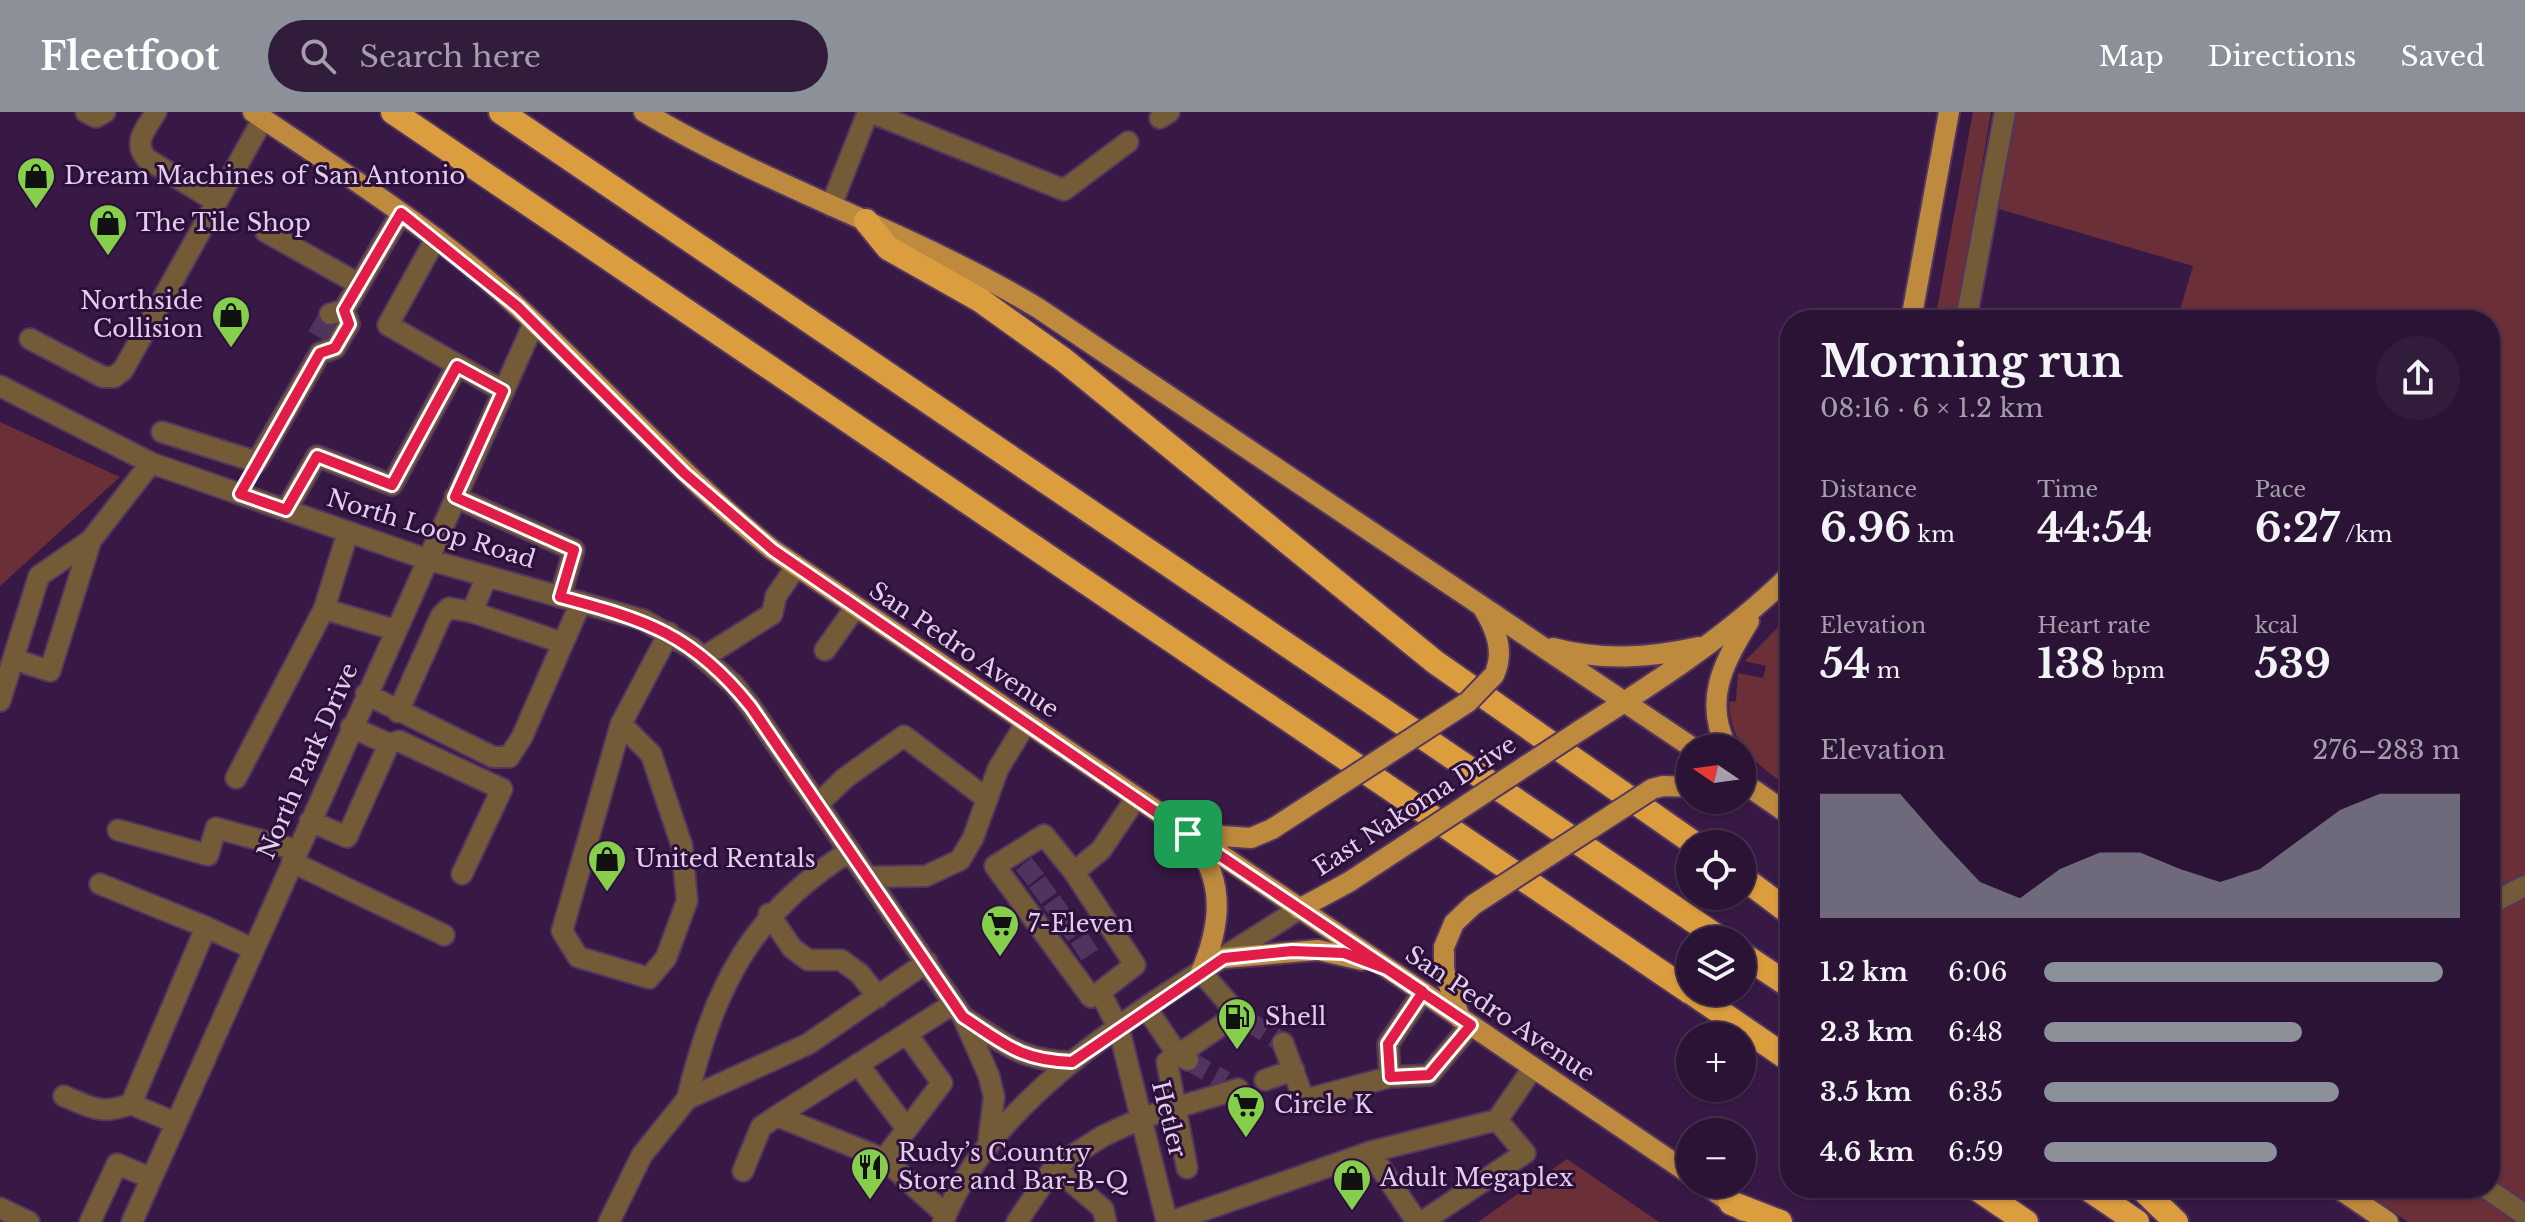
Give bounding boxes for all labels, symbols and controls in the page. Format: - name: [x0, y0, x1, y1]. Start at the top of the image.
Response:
- search box: [268, 20, 828, 92]
- text: Fleetfoot: [40, 33, 220, 80]
- icon: search: [296, 34, 340, 78]
- text: Search here: [360, 38, 541, 75]
- text: Map: [2099, 39, 2164, 74]
- text: Directions: [2208, 39, 2357, 74]
- text: Saved: [2401, 39, 2485, 74]
- shop icon: Dream Machines of San Antonio: [15, 155, 57, 210]
- place label: Dream Machines of San Antonio: [64, 161, 465, 190]
- shop icon: The Tile Shop: [87, 202, 129, 257]
- place label: The Tile Shop: [136, 208, 311, 237]
- place label: Northside Collision: [80, 286, 203, 343]
- shop icon: Northside Collision: [210, 294, 252, 349]
- text: Morning run: [1820, 334, 2123, 389]
- button: share: [2376, 336, 2460, 420]
- text: 08:16 · 6 × 1.2 km: [1820, 392, 2043, 424]
- text: Distance: [1820, 476, 1917, 503]
- text: Time: [2037, 476, 2098, 503]
- text: Pace: [2255, 476, 2306, 503]
- street label: North Loop Road: [323, 483, 539, 574]
- text: 6.96: [1820, 503, 1911, 553]
- text: 44:54: [2037, 503, 2152, 553]
- text: 6:27: [2255, 503, 2340, 553]
- text: km: [1911, 521, 1955, 548]
- text: /km: [2340, 521, 2392, 548]
- street label: San Pedro Avenue: [864, 575, 1064, 724]
- text: Elevation: [1820, 612, 1926, 639]
- text: Heart rate: [2037, 612, 2151, 639]
- text: kcal: [2255, 612, 2299, 639]
- text: 54: [1820, 639, 1870, 689]
- text: 138: [2037, 639, 2106, 689]
- text: 539: [2255, 639, 2331, 689]
- text: m: [1870, 657, 1900, 684]
- text: bpm: [2106, 657, 2165, 684]
- street label: North Park Drive: [251, 658, 364, 863]
- street label: East Nakoma Drive: [1308, 729, 1521, 882]
- north arrow: [1676, 734, 1756, 814]
- map controls: [1676, 734, 1756, 1198]
- text: Elevation: [1820, 734, 1946, 766]
- text: 276–283 m: [2312, 734, 2460, 766]
- pin: [1154, 800, 1222, 868]
- icon: arrive: [1166, 812, 1210, 856]
- button: locate: [1676, 830, 1756, 910]
- shop icon: United Rentals: [586, 838, 628, 893]
- place label: United Rentals: [635, 844, 816, 873]
- supermarket icon: 7-Eleven: [979, 903, 1021, 958]
- place label: 7-Eleven: [1028, 909, 1134, 938]
- button: layers: [1676, 926, 1756, 1006]
- street label: San Pedro Avenue: [1400, 939, 1600, 1088]
- text: 1.2 km: [1820, 956, 1908, 988]
- text: 6:06: [1948, 956, 2007, 988]
- fuel station icon: Shell: [1216, 996, 1258, 1051]
- place label: Shell: [1265, 1002, 1327, 1031]
- text: 2.3 km: [1820, 1016, 1913, 1048]
- text: 6:48: [1948, 1016, 2003, 1048]
- button: +: [1676, 1022, 1756, 1102]
- text: 3.5 km: [1820, 1076, 1912, 1108]
- text: 6:35: [1948, 1076, 2003, 1108]
- street label: Hetler: [1146, 1078, 1193, 1160]
- supermarket icon: Circle K: [1225, 1084, 1267, 1139]
- place label: Circle K: [1274, 1090, 1374, 1119]
- button: −: [1676, 1118, 1756, 1198]
- text: 4.6 km: [1820, 1136, 1914, 1168]
- text: 6:59: [1948, 1136, 2004, 1168]
- place label: Rudy’s Country Store and Bar-B-Q: [898, 1138, 1129, 1195]
- restaurant icon: Rudy’s Country Store and Bar-B-Q: [849, 1146, 891, 1201]
- shop icon: Adult Megaplex: [1331, 1157, 1373, 1212]
- place label: Adult Megaplex: [1379, 1163, 1574, 1192]

